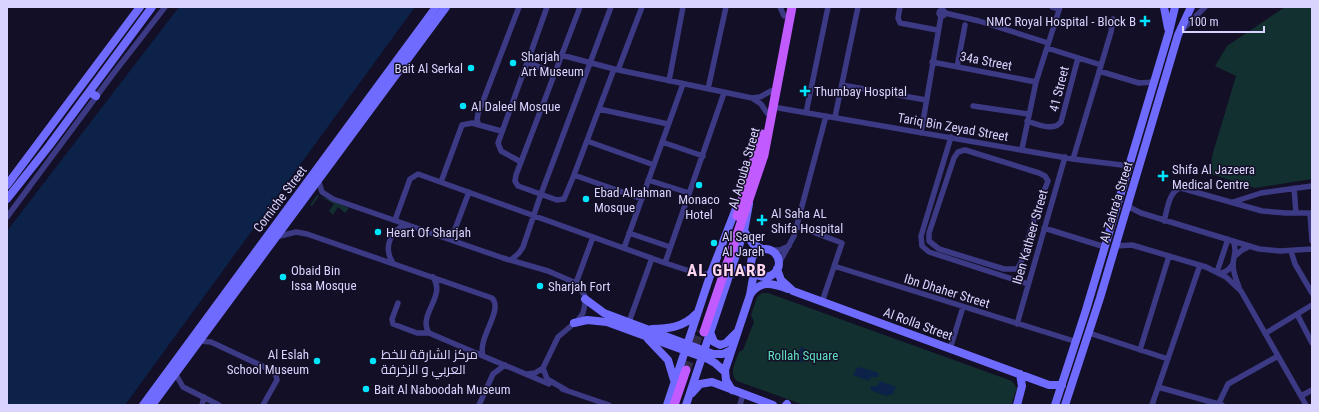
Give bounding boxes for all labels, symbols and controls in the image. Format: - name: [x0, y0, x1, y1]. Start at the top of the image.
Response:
- scale bar: [1183, 8, 1264, 34]
- place label: NMC Royal Hospital - Block B: [986, 14, 1136, 29]
- marker: NMC Royal Hospital - Block B: [1139, 15, 1151, 27]
- text: 100 m: [1189, 15, 1219, 29]
- place label: Sharjah Art Museum: [521, 49, 584, 79]
- street label: 34a Street: [959, 49, 1013, 73]
- marker: Sharjah Art Museum: [508, 58, 518, 68]
- place label: Bait Al Serkal: [395, 61, 463, 76]
- marker: Bait Al Serkal: [466, 63, 476, 73]
- street label: 41 Street: [1046, 65, 1072, 113]
- place label: Thumbay Hospital: [814, 84, 907, 99]
- marker: Thumbay Hospital: [799, 85, 811, 97]
- place label: Al Daleel Mosque: [471, 99, 560, 114]
- marker: Al Daleel Mosque: [458, 101, 468, 111]
- street label: Tariq Bin Zeyad Street: [896, 110, 1010, 144]
- street label: Al Arouba Street: [725, 126, 763, 210]
- street label: Al Zahra'a Street: [1097, 160, 1135, 244]
- place label: Shifa Al Jazeera Medical Centre: [1172, 162, 1255, 192]
- street label: Corniche Street: [250, 163, 310, 235]
- marker: Shifa Al Jazeera Medical Centre: [1157, 170, 1169, 182]
- marker: Monaco Hotel: [694, 180, 704, 190]
- place label: Ebad Alrahman Mosque: [594, 185, 672, 215]
- street label: Iben Katheer Street: [1009, 188, 1051, 286]
- place label: Monaco Hotel: [678, 192, 720, 222]
- marker: Ebad Alrahman Mosque: [581, 194, 591, 204]
- place label: Al Saha AL Shifa Hospital: [771, 206, 843, 236]
- marker: Al Saha AL Shifa Hospital: [756, 214, 768, 226]
- place label: Heart Of Sharjah: [386, 225, 471, 240]
- marker: Heart Of Sharjah: [373, 227, 383, 237]
- place label: Al Saqer Al Jareh: [722, 229, 765, 259]
- marker: Al Saqer Al Jareh: [709, 238, 719, 248]
- district label: AL GHARB: [687, 260, 767, 280]
- place label: Obaid Bin Issa Mosque: [291, 263, 356, 293]
- street label: Ibn Dhaher Street: [902, 271, 992, 311]
- marker: Obaid Bin Issa Mosque: [278, 272, 288, 282]
- place label: Sharjah Fort: [548, 279, 611, 294]
- marker: Sharjah Fort: [535, 281, 545, 291]
- street label: Al Rolla Street: [881, 305, 955, 344]
- place label: Al Eslah School Museum: [227, 347, 309, 377]
- place label: مركز الشارقة للخط العربي و الزخرفة: [381, 347, 478, 380]
- park label: Rollah Square: [768, 348, 838, 363]
- marker: Al Eslah School Museum: [312, 356, 322, 366]
- marker: مركز الشارقة للخط العربي و الزخرفة: [368, 356, 378, 366]
- place label: Bait Al Naboodah Museum: [374, 382, 510, 397]
- marker: Bait Al Naboodah Museum: [361, 384, 371, 394]

